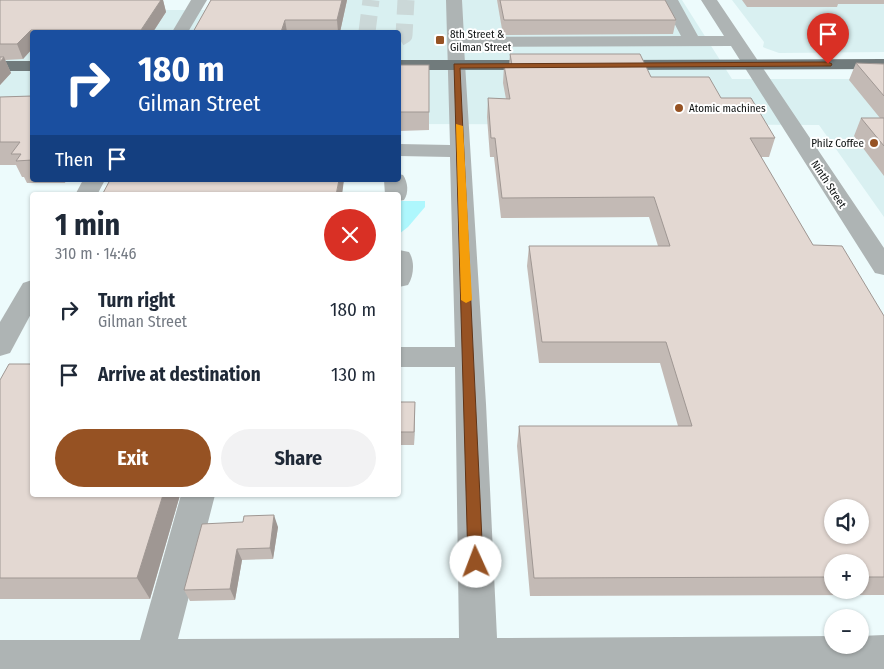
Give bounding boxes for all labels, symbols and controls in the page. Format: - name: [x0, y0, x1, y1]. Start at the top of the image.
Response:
- pin: [807, 13, 849, 64]
- icon: arrive: [814, 20, 842, 48]
- place label: 8th Street & Gilman Street: [450, 28, 512, 54]
- marker: 8th Street & Gilman Street: [434, 34, 446, 46]
- text: 180 m: [138, 48, 224, 90]
- icon: right: [55, 50, 120, 115]
- text: Gilman Street: [138, 90, 261, 117]
- marker: Atomic machines: [673, 102, 685, 114]
- place label: Atomic machines: [689, 102, 766, 115]
- place label: Philz Coffee: [811, 137, 864, 150]
- marker: Philz Coffee: [868, 137, 880, 149]
- icon: arrive: [103, 145, 131, 173]
- text: Then: [55, 148, 93, 171]
- street label: Ninth Street: [808, 158, 849, 211]
- text: 1 min: [55, 207, 120, 243]
- button: close: [324, 209, 376, 261]
- text: 310 m · 14:46: [55, 244, 136, 263]
- text: Turn right: [98, 289, 175, 312]
- icon: right: [55, 296, 83, 324]
- text: 180 m: [330, 298, 376, 321]
- text: Gilman Street: [98, 312, 187, 331]
- icon: arrive: [55, 361, 83, 389]
- text: Arrive at destination: [98, 363, 261, 386]
- text: 130 m: [331, 363, 376, 386]
- button: Exit: [55, 429, 211, 487]
- button: Share: [221, 429, 376, 487]
- map controls: [824, 499, 869, 654]
- button: sound: [824, 499, 869, 544]
- position arrow: [449, 535, 501, 587]
- button: +: [824, 554, 869, 599]
- button: −: [824, 609, 869, 654]

